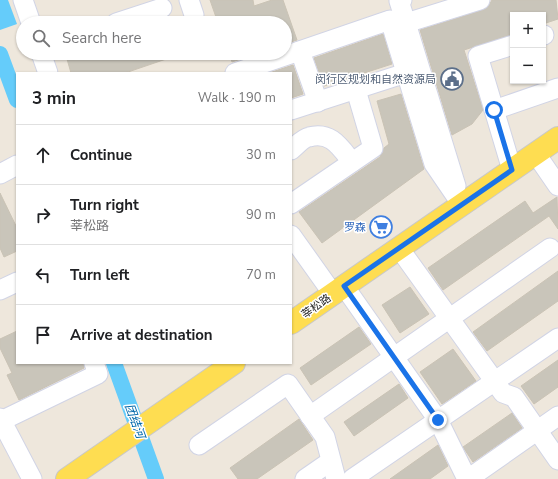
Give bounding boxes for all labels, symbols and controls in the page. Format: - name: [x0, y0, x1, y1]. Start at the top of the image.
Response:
- map controls: [510, 12, 546, 84]
- button: +: [510, 12, 546, 48]
- search box: [16, 16, 292, 60]
- icon: search: [30, 27, 52, 49]
- text: Search here: [62, 28, 142, 48]
- button: −: [510, 48, 546, 84]
- public building icon: 闵行区规划和自然资源局: [439, 66, 465, 92]
- place label: 闵行区规划和自然资源局: [315, 72, 436, 87]
- text: 3 min: [32, 87, 76, 110]
- text: Walk · 190 m: [198, 89, 276, 107]
- route start: [485, 101, 503, 119]
- icon: ahead: [32, 144, 54, 166]
- text: Continue: [70, 145, 132, 165]
- text: 30 m: [246, 146, 276, 164]
- text: Turn right: [70, 195, 139, 215]
- icon: right: [32, 204, 54, 226]
- text: 90 m: [246, 206, 276, 224]
- supermarket icon: 罗森: [368, 214, 394, 240]
- text: 莘松路: [70, 217, 109, 235]
- place label: 罗森: [344, 220, 366, 235]
- icon: left: [32, 264, 54, 286]
- text: Turn left: [70, 265, 129, 285]
- text: 70 m: [246, 266, 276, 284]
- street label: 莘松路: [298, 291, 334, 322]
- icon: arrive: [32, 324, 54, 346]
- text: Arrive at destination: [70, 325, 213, 345]
- water label: 团结河: [121, 401, 149, 443]
- route end: [429, 411, 447, 429]

